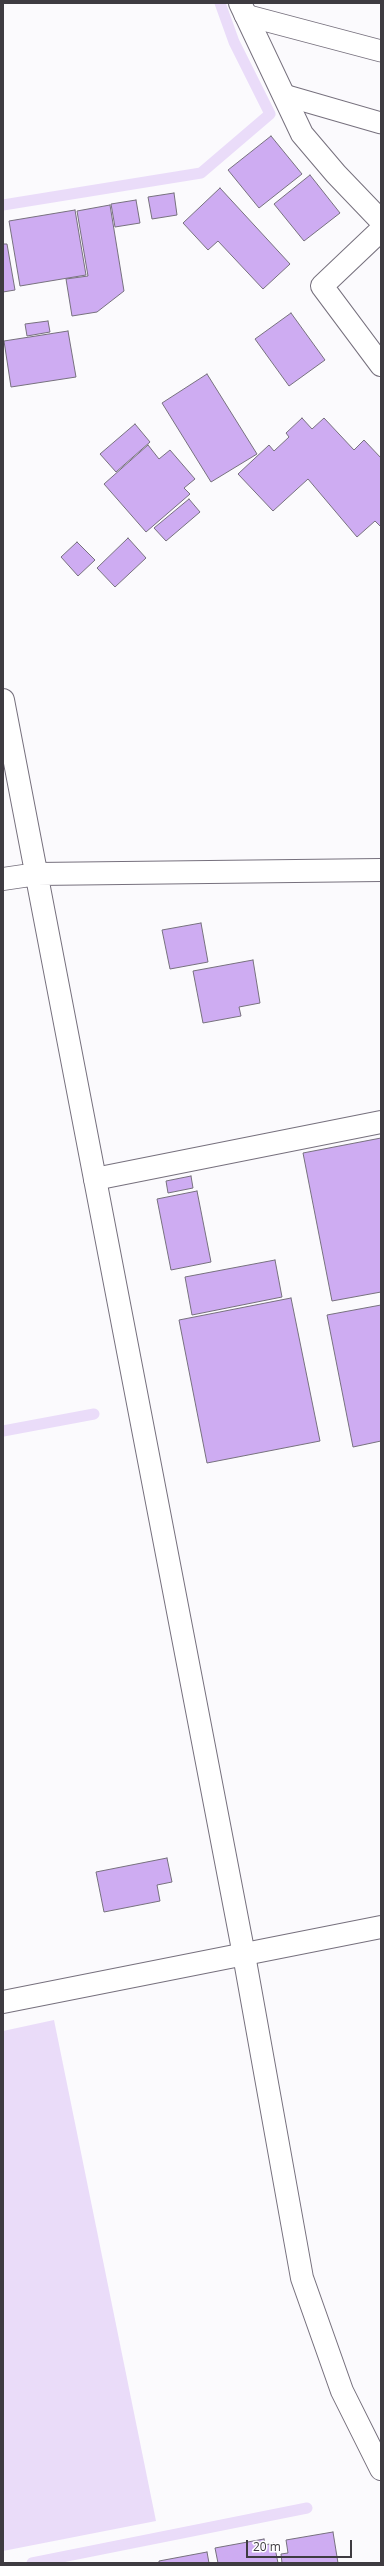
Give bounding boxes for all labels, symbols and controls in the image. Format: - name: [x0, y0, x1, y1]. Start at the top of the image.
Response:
- scale bar: [248, 2532, 354, 2558]
- text: 20 m: [253, 2538, 281, 2555]

